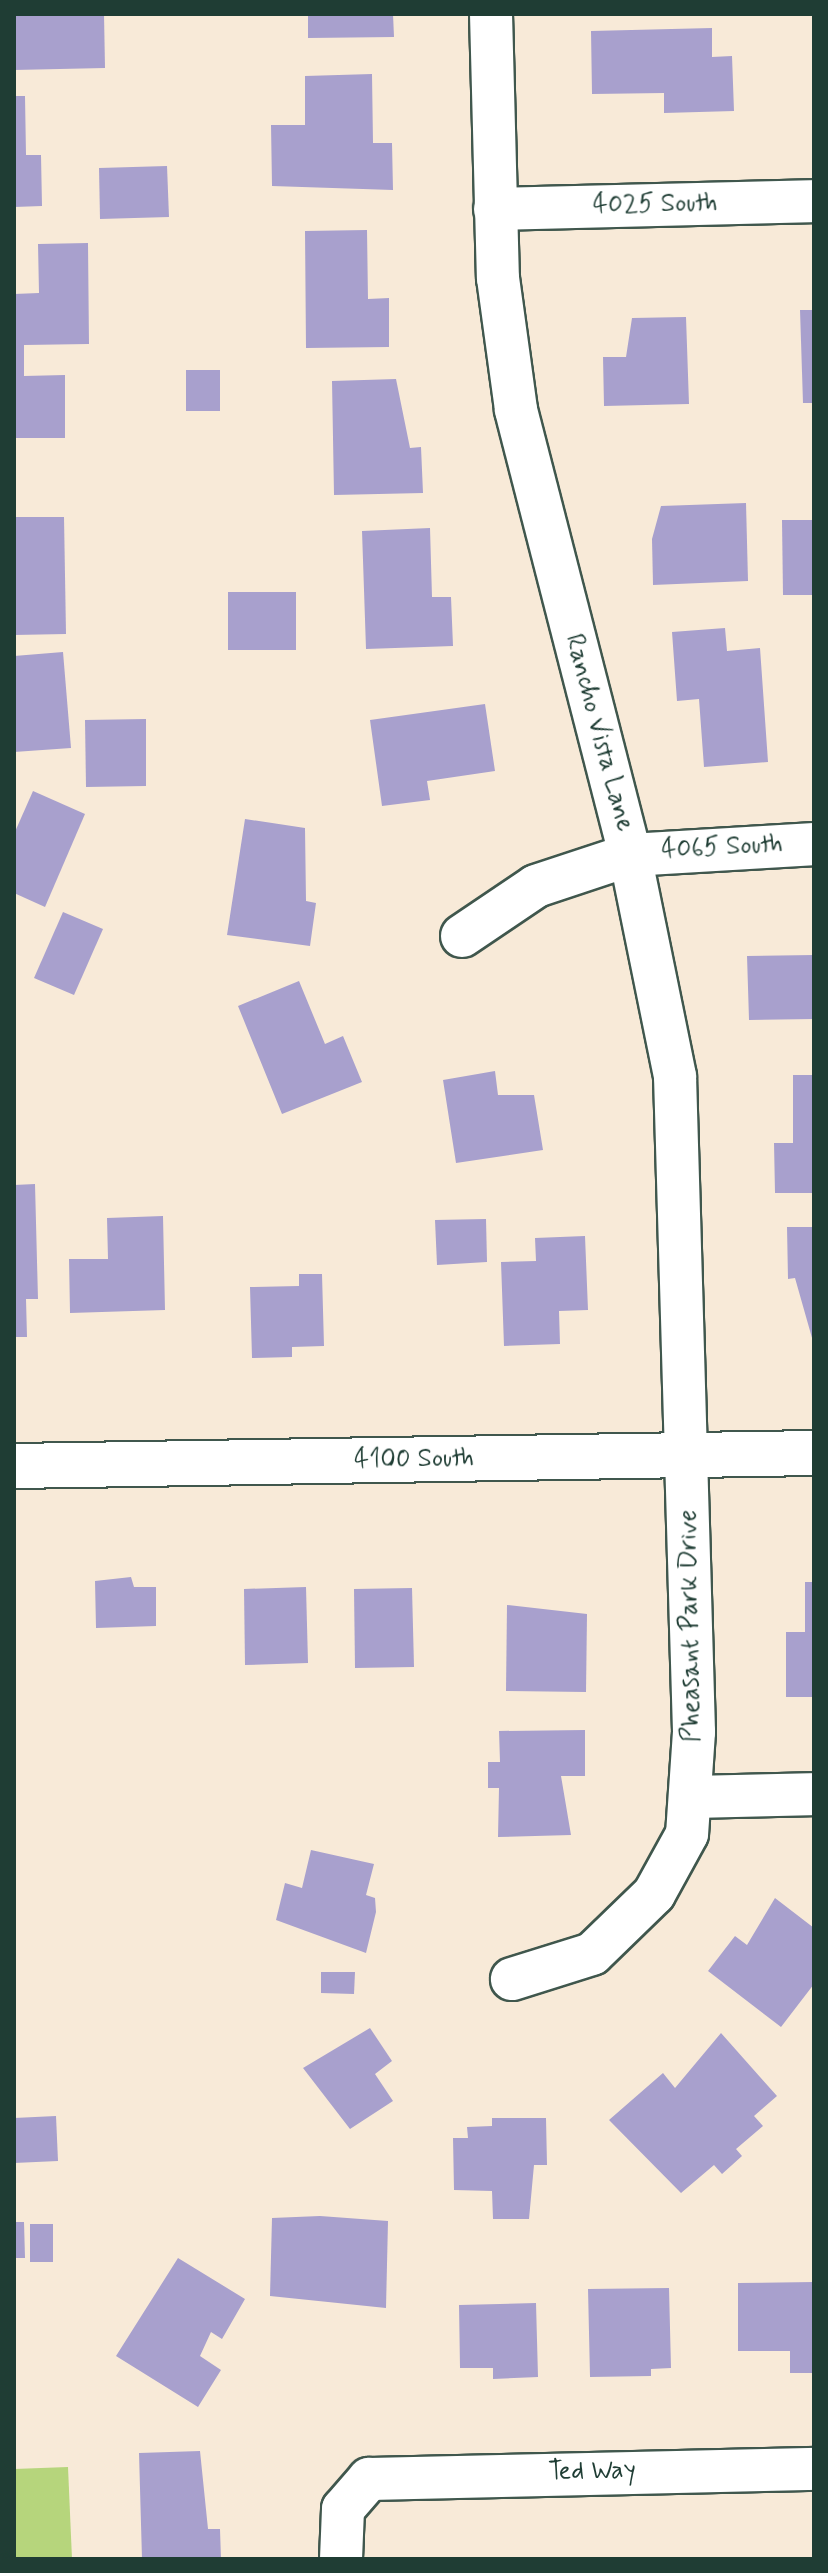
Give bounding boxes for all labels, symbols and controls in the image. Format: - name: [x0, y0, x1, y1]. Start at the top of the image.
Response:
- street label: 4025 South: [592, 188, 718, 222]
- street label: Rancho Vista Lane: [557, 631, 639, 835]
- street label: 4065 South: [661, 829, 783, 867]
- street label: 4100 South: [354, 1443, 474, 1477]
- street label: Pheasant Park Drive: [673, 1513, 709, 1739]
- street label: Ted Way: [545, 2456, 639, 2488]

